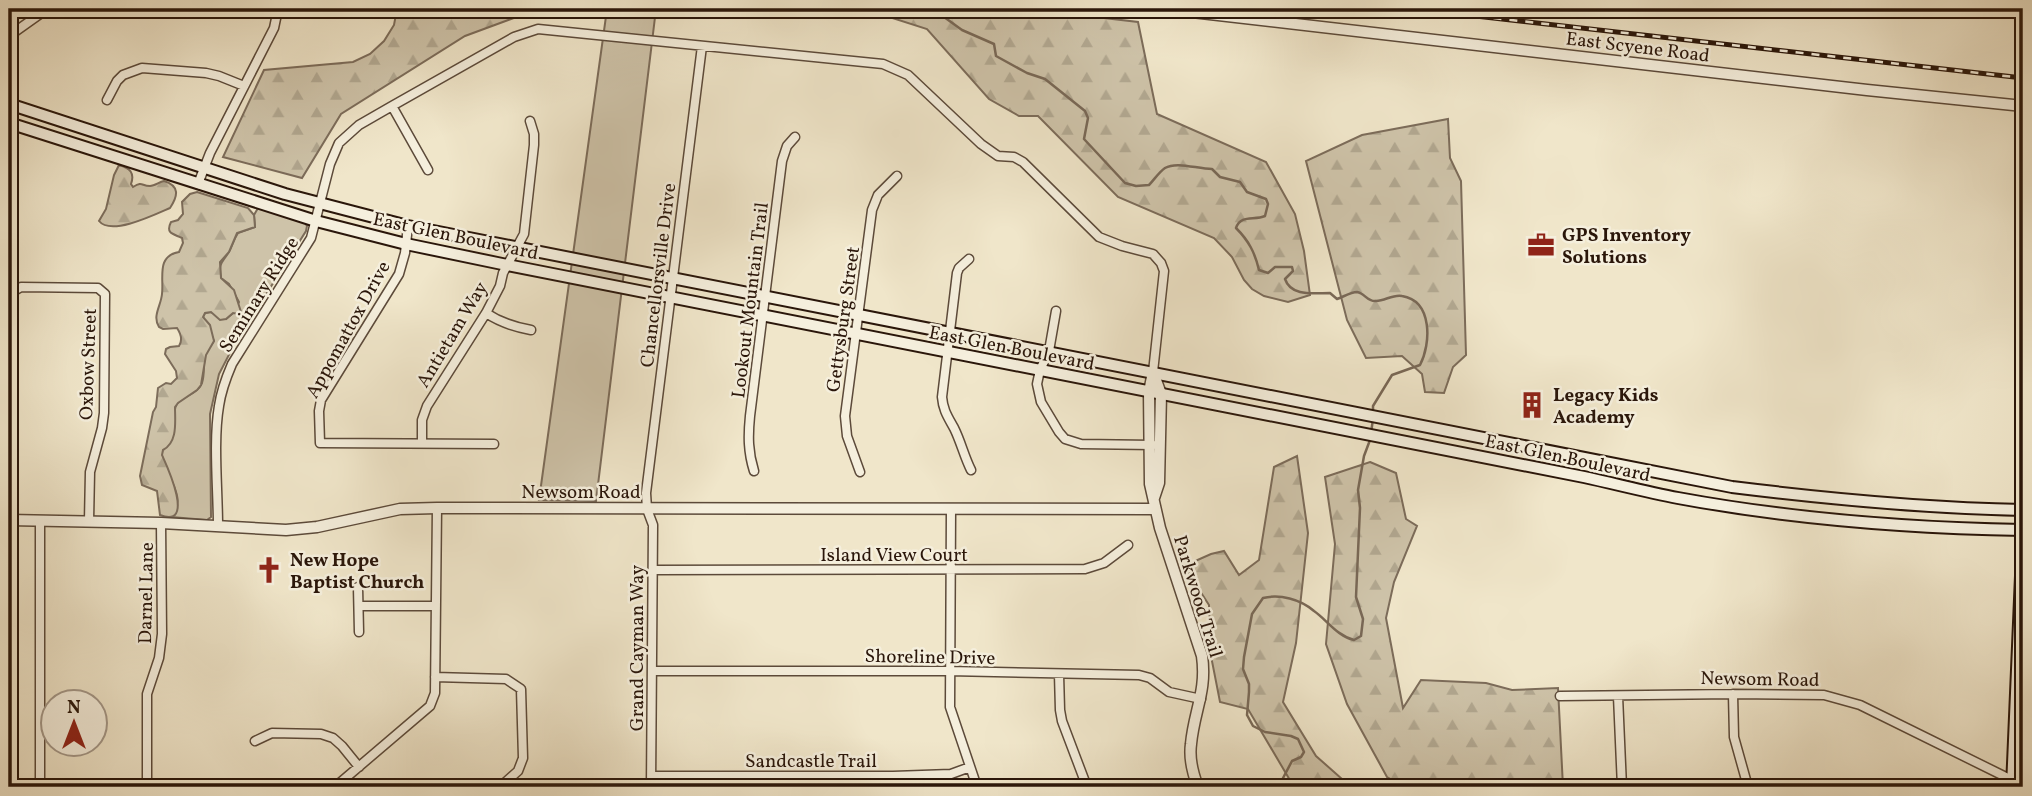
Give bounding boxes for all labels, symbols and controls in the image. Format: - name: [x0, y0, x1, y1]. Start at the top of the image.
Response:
- street label: East Scyene Road: [1564, 26, 1711, 70]
- street label: Chancellorsville Drive: [635, 182, 683, 369]
- street label: Lookout Mountain Trail: [726, 201, 776, 400]
- street label: East Glen Boulevard: [370, 207, 541, 267]
- place label: GPS Inventory Solutions: [1562, 223, 1691, 271]
- office icon: GPS Inventory Solutions: [1526, 230, 1556, 260]
- street label: Seminary Ridge: [214, 232, 306, 358]
- street label: Gettysburg Street: [821, 244, 867, 394]
- street label: Appomattox Drive: [300, 257, 397, 403]
- street label: Antietam Way: [411, 277, 495, 393]
- street label: Oxbow Street: [74, 307, 104, 420]
- street label: East Glen Boulevard: [926, 320, 1097, 378]
- place label: Legacy Kids Academy: [1553, 383, 1659, 431]
- building icon: Legacy Kids Academy: [1517, 390, 1547, 420]
- street label: East Glen Boulevard: [1482, 429, 1653, 489]
- street label: Newsom Road: [521, 480, 641, 506]
- street label: Parkwood Trail: [1166, 532, 1228, 661]
- street label: Darnel Lane: [133, 542, 161, 644]
- street label: Island View Court: [820, 543, 968, 569]
- place label: New Hope Baptist Church: [290, 548, 424, 596]
- church icon: New Hope Baptist Church: [254, 555, 284, 585]
- street label: Grand Cayman Way: [625, 565, 651, 731]
- street label: Shoreline Drive: [864, 644, 996, 672]
- street label: Newsom Road: [1700, 666, 1820, 694]
- north arrow: [38, 688, 108, 758]
- text: N: [67, 695, 81, 721]
- street label: Sandcastle Trail: [745, 749, 877, 775]

